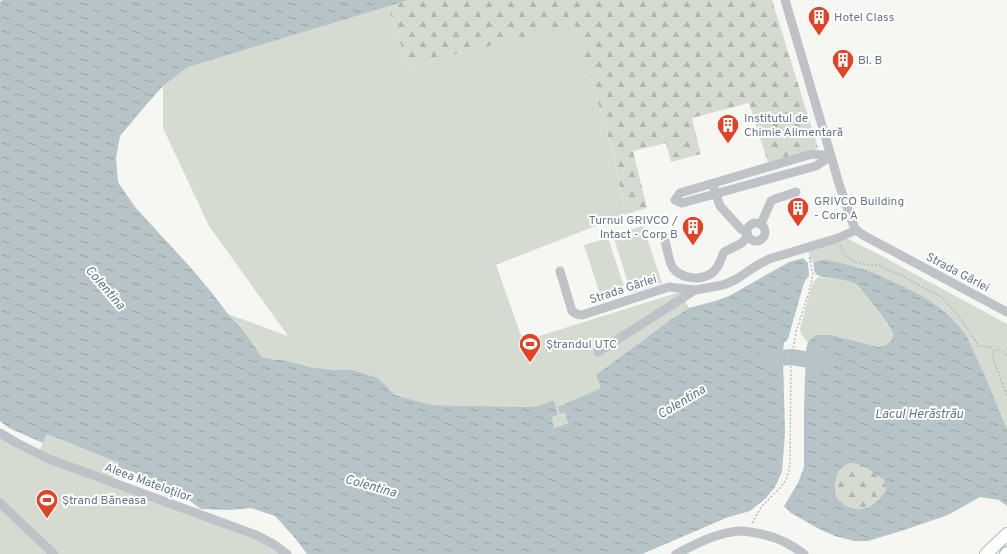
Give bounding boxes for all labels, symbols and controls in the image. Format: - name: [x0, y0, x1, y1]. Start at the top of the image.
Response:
- building icon: Hotel Class: [806, 4, 832, 37]
- place label: Hotel Class: [834, 10, 894, 26]
- building icon: Bl. B: [830, 47, 856, 80]
- place label: Bl. B: [858, 53, 883, 69]
- place label: Institutul de Chimie Alimentară: [744, 111, 843, 141]
- building icon: Institutul de Chimie Alimentară: [715, 112, 741, 145]
- place label: GRIVCO Building - Corp A: [814, 194, 904, 224]
- building icon: GRIVCO Building - Corp A: [785, 195, 811, 228]
- place label: Turnul GRIVCO / Intact - Corp B: [589, 213, 678, 243]
- building icon: Turnul GRIVCO / Intact - Corp B: [680, 214, 706, 247]
- street label: Strada Gârlei: [923, 249, 992, 296]
- water label: Colentina: [81, 263, 128, 314]
- street label: Strada Gârlei: [588, 272, 659, 308]
- sports icon: Ștrandul UTC: [517, 331, 543, 364]
- place label: Ștrandul UTC: [546, 337, 617, 353]
- water label: Colentina: [655, 382, 709, 423]
- water label: Lacul Herăstrău: [875, 407, 964, 423]
- street label: Aleea Mateloților: [102, 460, 194, 506]
- water label: Colentina: [343, 472, 398, 502]
- sports icon: Ștrand Băneasa: [34, 487, 60, 520]
- place label: Ștrand Băneasa: [62, 493, 146, 509]

